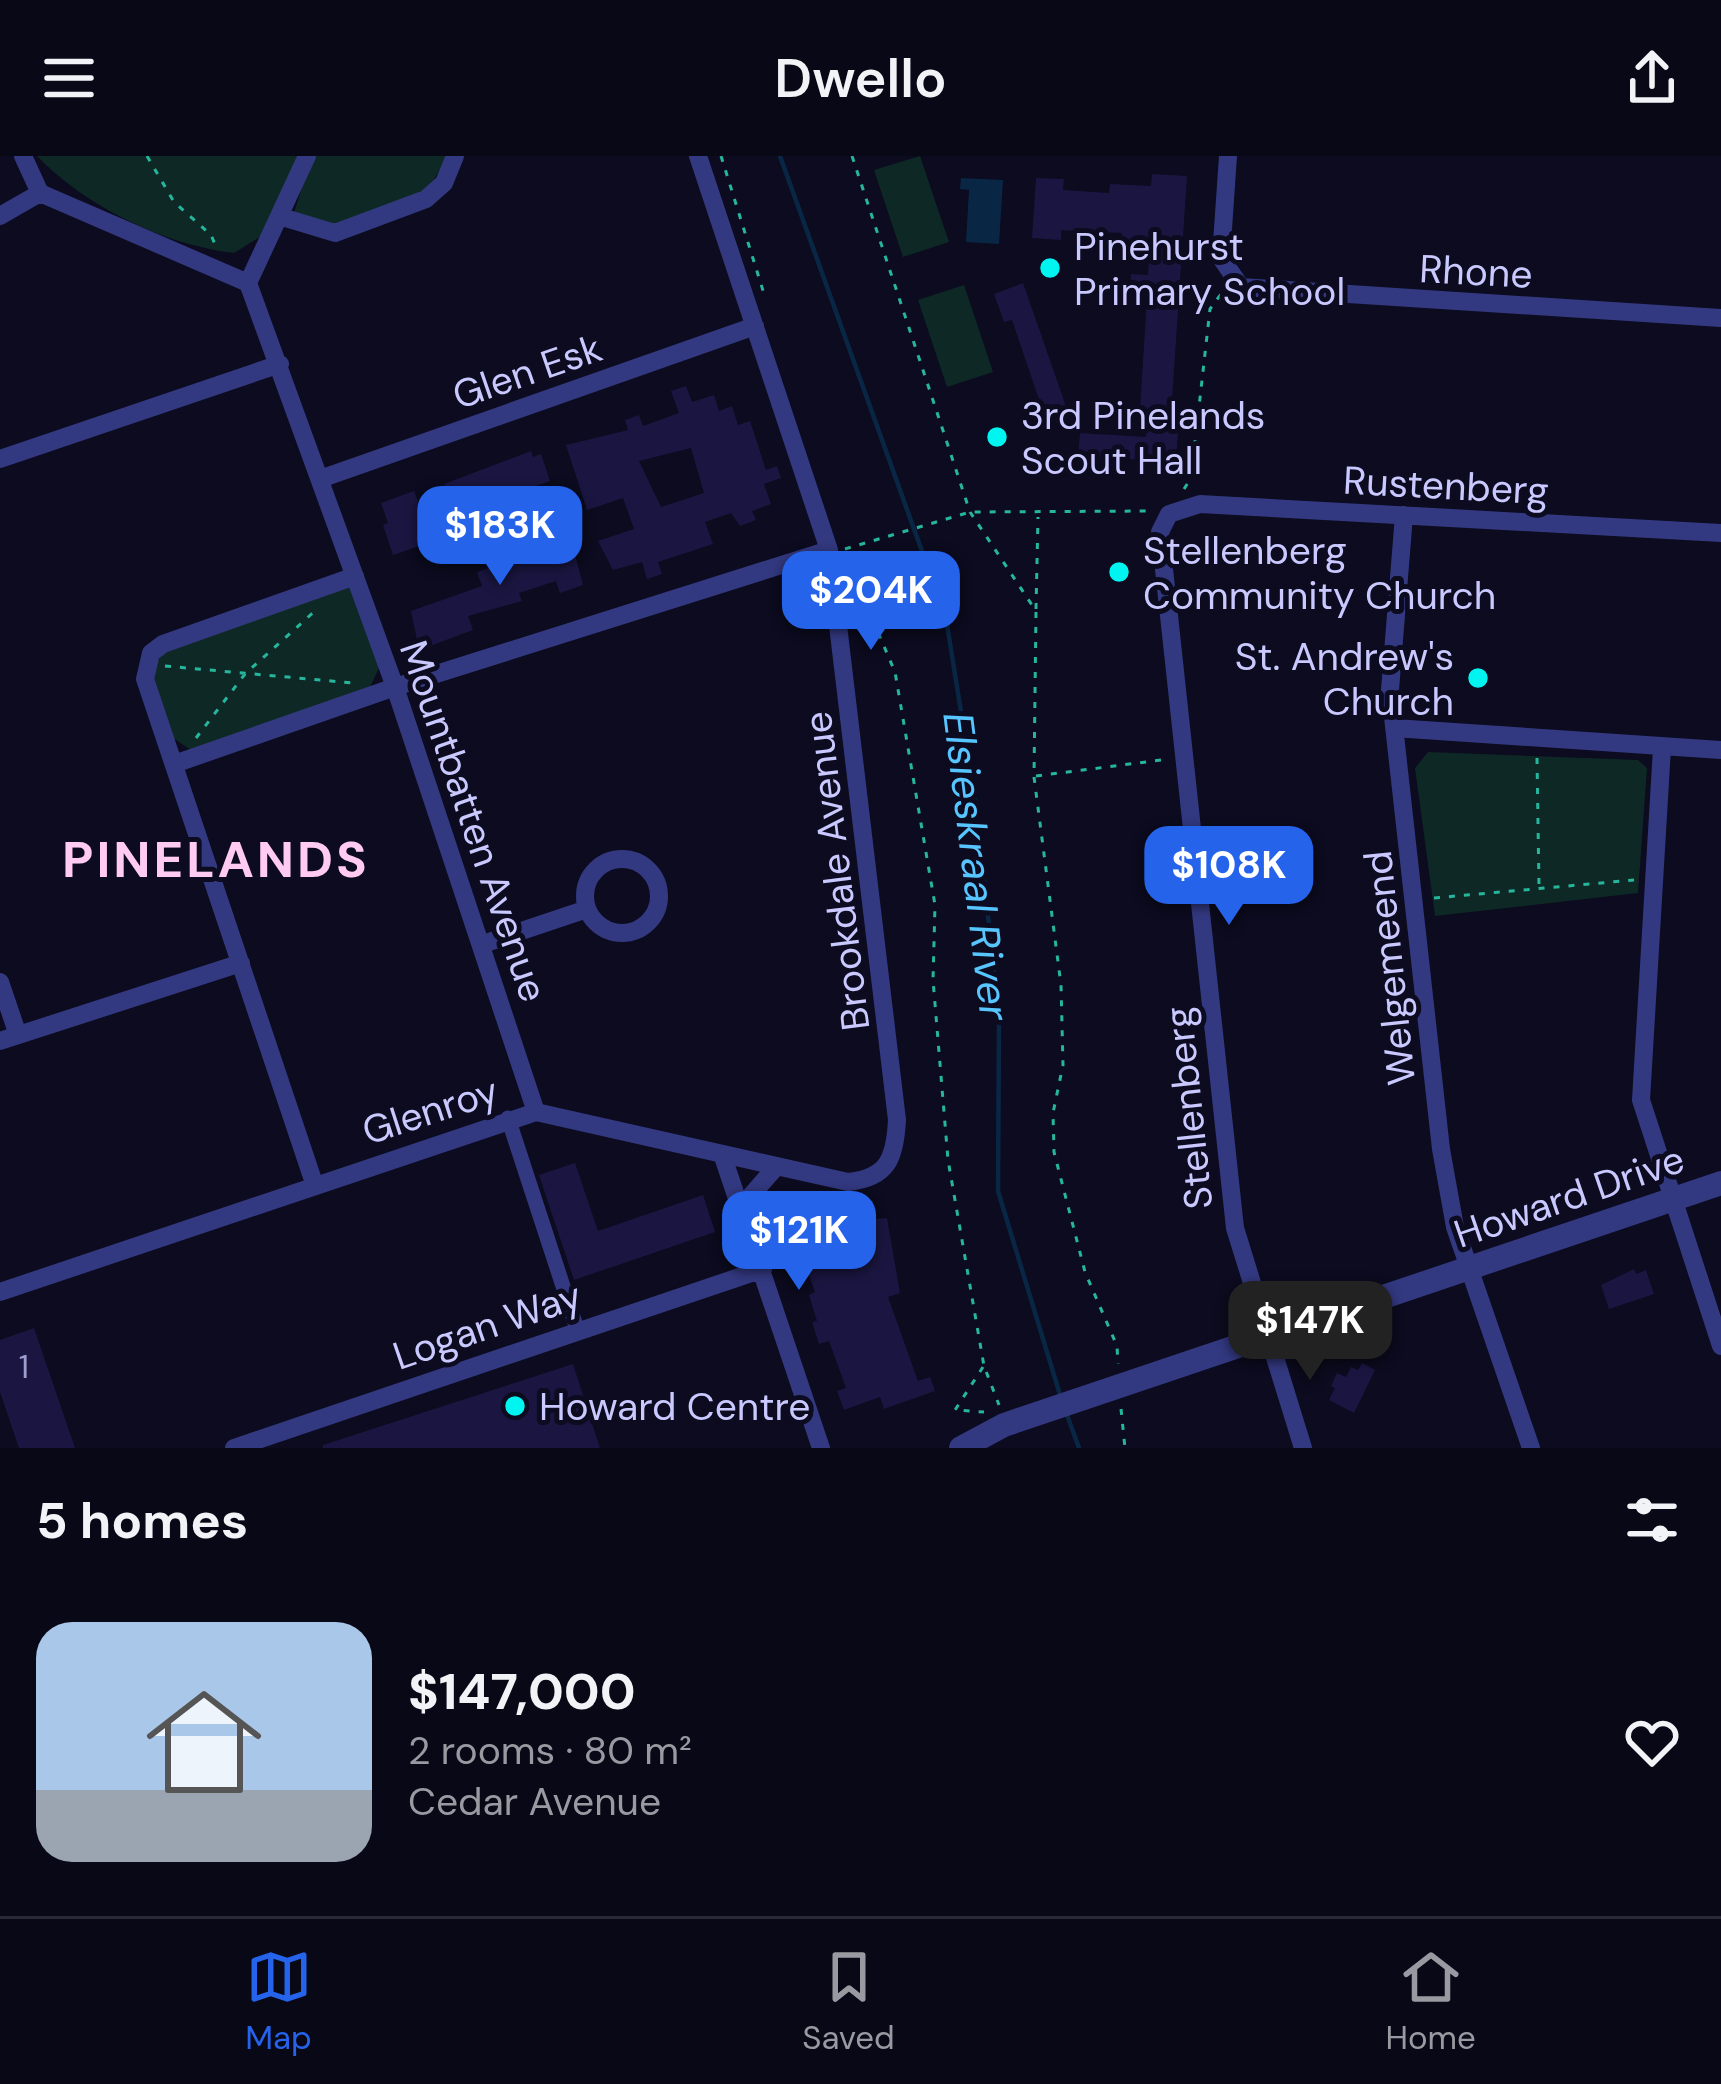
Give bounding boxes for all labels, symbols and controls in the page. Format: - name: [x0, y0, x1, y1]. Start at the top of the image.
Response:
- text: Dwello: [774, 43, 947, 114]
- icon: menu: [36, 45, 102, 111]
- icon: share: [1619, 45, 1685, 111]
- place label: Pinehurst Primary School: [1074, 221, 1345, 317]
- street label: Rhone: [1418, 243, 1534, 300]
- marker: Pinehurst Primary School: [1037, 255, 1063, 281]
- street label: Glen Esk: [446, 322, 608, 421]
- place label: 3rd Pinelands Scout Hall: [1021, 390, 1265, 486]
- marker: 3rd Pinelands Scout Hall: [984, 424, 1010, 450]
- street label: Rustenberg: [1342, 455, 1550, 516]
- pin: $183K: [416, 486, 584, 588]
- text: $183K: [444, 499, 556, 550]
- place label: Stellenberg Community Church: [1143, 525, 1496, 621]
- pin: $204K: [787, 551, 955, 653]
- marker: Stellenberg Community Church: [1106, 559, 1132, 585]
- text: $204K: [809, 564, 933, 615]
- place label: St. Andrew's Church: [1235, 631, 1454, 727]
- street label: Mountbatten Avenue: [388, 634, 559, 1008]
- marker: St. Andrew's Church: [1465, 665, 1491, 691]
- street label: Brookdale Avenue: [792, 708, 881, 1033]
- water label: Elsieskraal River: [930, 709, 1023, 1025]
- district label: PINELANDS: [62, 826, 370, 893]
- pin: $108K: [1145, 826, 1313, 928]
- text: $108K: [1171, 839, 1287, 890]
- street label: Welgemeend: [1352, 848, 1427, 1088]
- street label: Stellenberg: [1152, 1004, 1225, 1212]
- street label: Glenroy: [356, 1065, 504, 1156]
- street label: Howard Drive: [1447, 1133, 1691, 1260]
- pin: $121K: [715, 1191, 883, 1293]
- text: $121K: [749, 1204, 849, 1255]
- street label: Logan Way: [386, 1269, 588, 1381]
- pin: $147K: [1226, 1281, 1394, 1383]
- text: $147K: [1255, 1294, 1365, 1345]
- house number: 1: [19, 1345, 29, 1388]
- place label: Howard Centre: [539, 1381, 810, 1432]
- marker: Howard Centre: [502, 1393, 528, 1419]
- text: 5 homes: [36, 1487, 248, 1554]
- icon: filters: [1619, 1487, 1685, 1553]
- text: $147,000: [408, 1658, 636, 1725]
- icon: home: [132, 1670, 276, 1814]
- icon: heart: [1619, 1709, 1685, 1775]
- text: 2 rooms · 80 m²: [408, 1725, 692, 1776]
- text: Cedar Avenue: [408, 1776, 661, 1827]
- tab: Map: [245, 1944, 312, 2059]
- tab: Saved: [802, 1944, 895, 2059]
- tab: Home: [1385, 1944, 1476, 2059]

